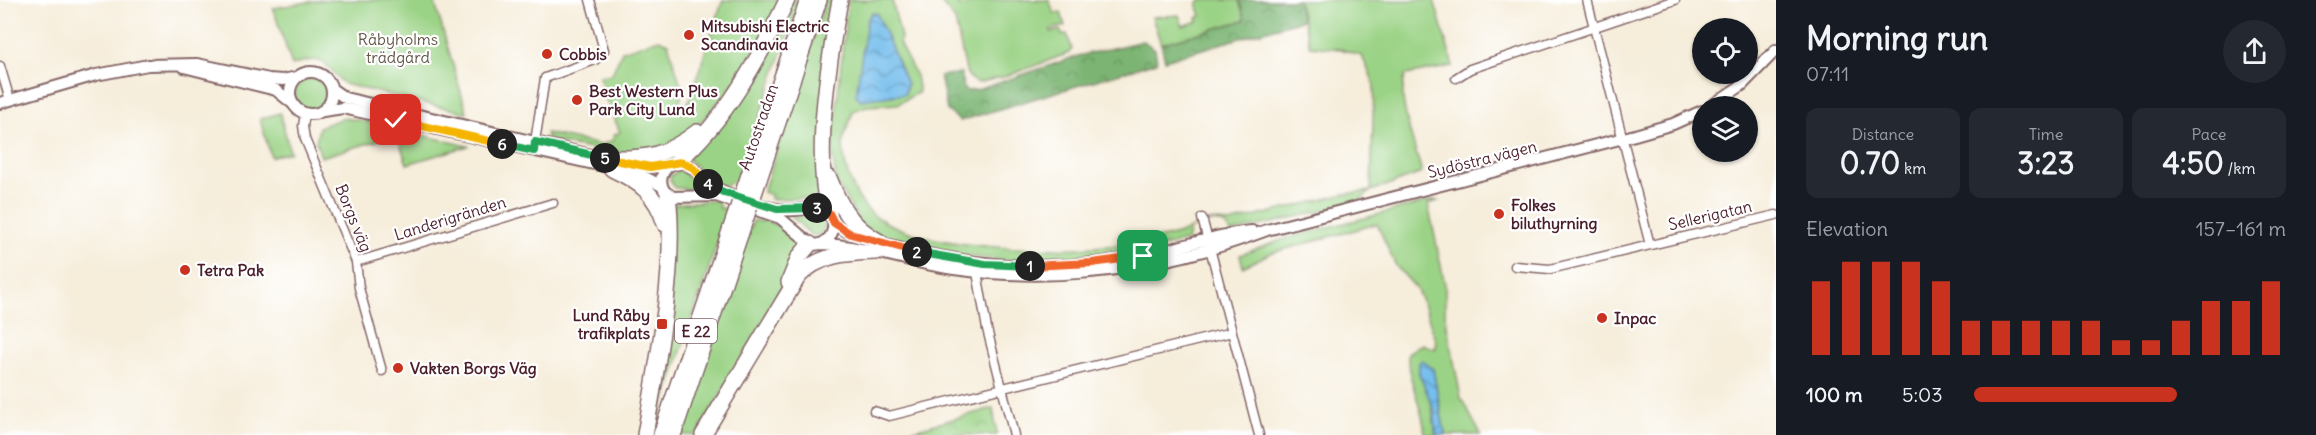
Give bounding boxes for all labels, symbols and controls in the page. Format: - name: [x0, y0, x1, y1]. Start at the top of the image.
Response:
- place label: Mitsubishi Electric Scandinavia: [701, 16, 829, 54]
- text: Morning run: [1806, 17, 1988, 59]
- map controls: [1692, 18, 1758, 162]
- button: locate: [1692, 18, 1758, 84]
- button: share: [2223, 20, 2286, 83]
- marker: Mitsubishi Electric Scandinavia: [682, 28, 696, 42]
- park label: Råbyholms trädgård: [358, 29, 438, 67]
- place label: Cobbis: [559, 44, 607, 64]
- marker: Cobbis: [540, 47, 554, 61]
- text: 07:11: [1806, 61, 1849, 86]
- place label: Best Western Plus Park City Lund: [589, 81, 718, 120]
- street label: Autostradan: [734, 81, 782, 173]
- marker: Best Western Plus Park City Lund: [570, 93, 584, 107]
- pin: [370, 94, 421, 145]
- button: layers: [1692, 96, 1758, 162]
- icon: check: [379, 103, 412, 136]
- text: Distance: [1852, 124, 1914, 144]
- text: Time: [2029, 124, 2063, 144]
- text: Pace: [2192, 124, 2226, 144]
- pin: 6: [487, 129, 517, 159]
- text: 6: [497, 134, 507, 154]
- street label: Sydöstra vägen: [1425, 136, 1539, 182]
- pin: 5: [590, 143, 620, 173]
- text: 0.70: [1840, 144, 1900, 182]
- text: 3:23: [2017, 144, 2075, 182]
- text: 4:50: [2163, 144, 2224, 182]
- text: 5: [600, 148, 610, 168]
- text: km: [1900, 158, 1926, 178]
- text: /km: [2224, 158, 2255, 178]
- pin: 4: [693, 169, 723, 199]
- text: 4: [703, 174, 713, 194]
- street label: Borgs väg: [331, 181, 377, 255]
- street label: Landerigränden: [392, 191, 508, 245]
- pin: 3: [802, 193, 832, 223]
- place label: Folkes biluthyrning: [1511, 195, 1598, 234]
- street label: Sellerigatan: [1666, 196, 1754, 234]
- text: 3: [812, 198, 822, 218]
- marker: Folkes biluthyrning: [1492, 207, 1506, 221]
- text: Elevation: [1806, 216, 1888, 241]
- text: 157–161 m: [2196, 216, 2286, 241]
- pin: [1117, 230, 1168, 281]
- pin: 2: [902, 237, 932, 267]
- icon: arrive: [1126, 239, 1159, 272]
- text: 2: [913, 242, 921, 262]
- pin: 1: [1015, 251, 1045, 281]
- text: 1: [1027, 256, 1033, 276]
- place label: Tetra Pak: [197, 260, 264, 280]
- marker: Tetra Pak: [178, 263, 192, 277]
- place label: Lund Råby trafikplats: [573, 305, 650, 344]
- place label: Inpac: [1614, 308, 1656, 329]
- marker: Inpac: [1595, 311, 1609, 325]
- marker: Lund Råby trafikplats: [655, 317, 669, 331]
- road number: E 22: [675, 319, 717, 343]
- place label: Vakten Borgs Väg: [410, 358, 537, 379]
- marker: Vakten Borgs Väg: [391, 361, 405, 375]
- text: 100 m: [1806, 382, 1863, 407]
- text: 5:03: [1902, 382, 1943, 407]

